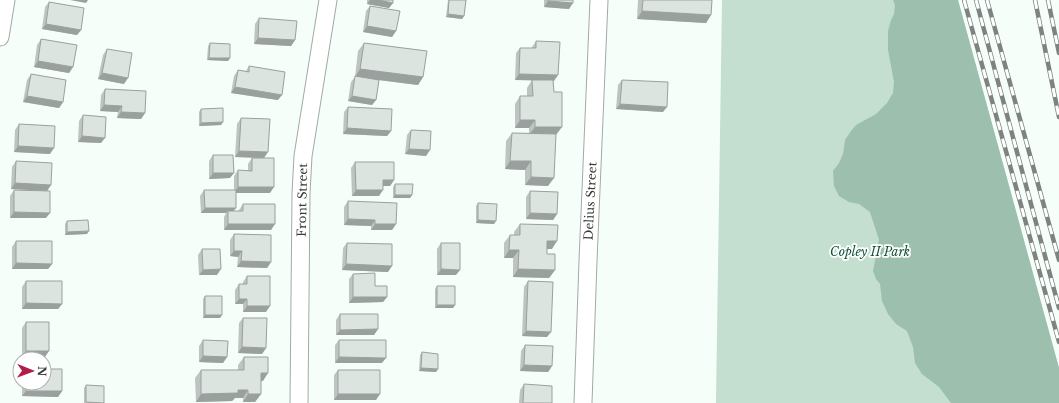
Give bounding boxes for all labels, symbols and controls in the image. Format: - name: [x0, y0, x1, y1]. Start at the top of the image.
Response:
- street label: Delius Street: [580, 161, 600, 241]
- street label: Front Street: [294, 163, 310, 237]
- park label: Copley II Park: [830, 244, 910, 259]
- north arrow: [12, 351, 52, 391]
- text: N: [35, 366, 49, 377]

